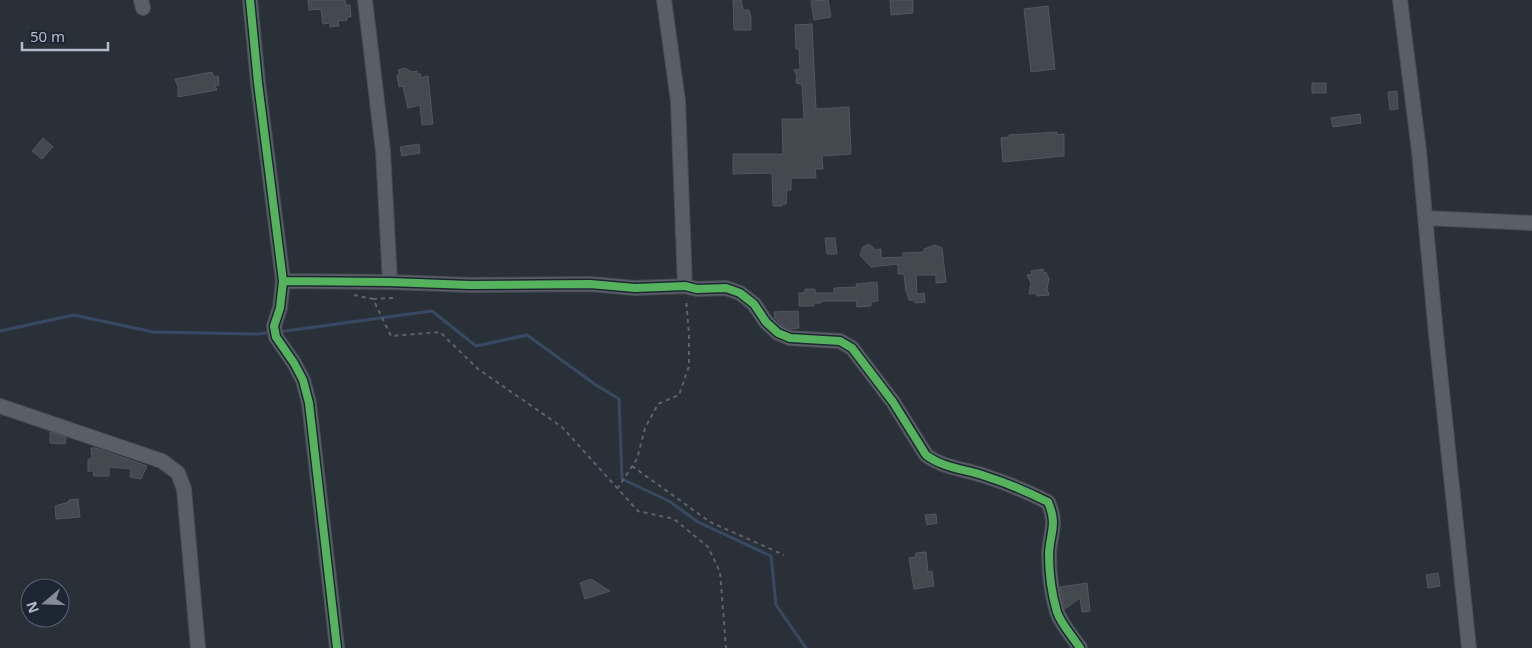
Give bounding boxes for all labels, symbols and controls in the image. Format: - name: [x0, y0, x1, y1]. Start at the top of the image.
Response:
- scale bar: [22, 20, 109, 52]
- text: 50 m: [30, 26, 65, 46]
- north arrow: [20, 578, 70, 628]
- text: N: [21, 599, 43, 616]

